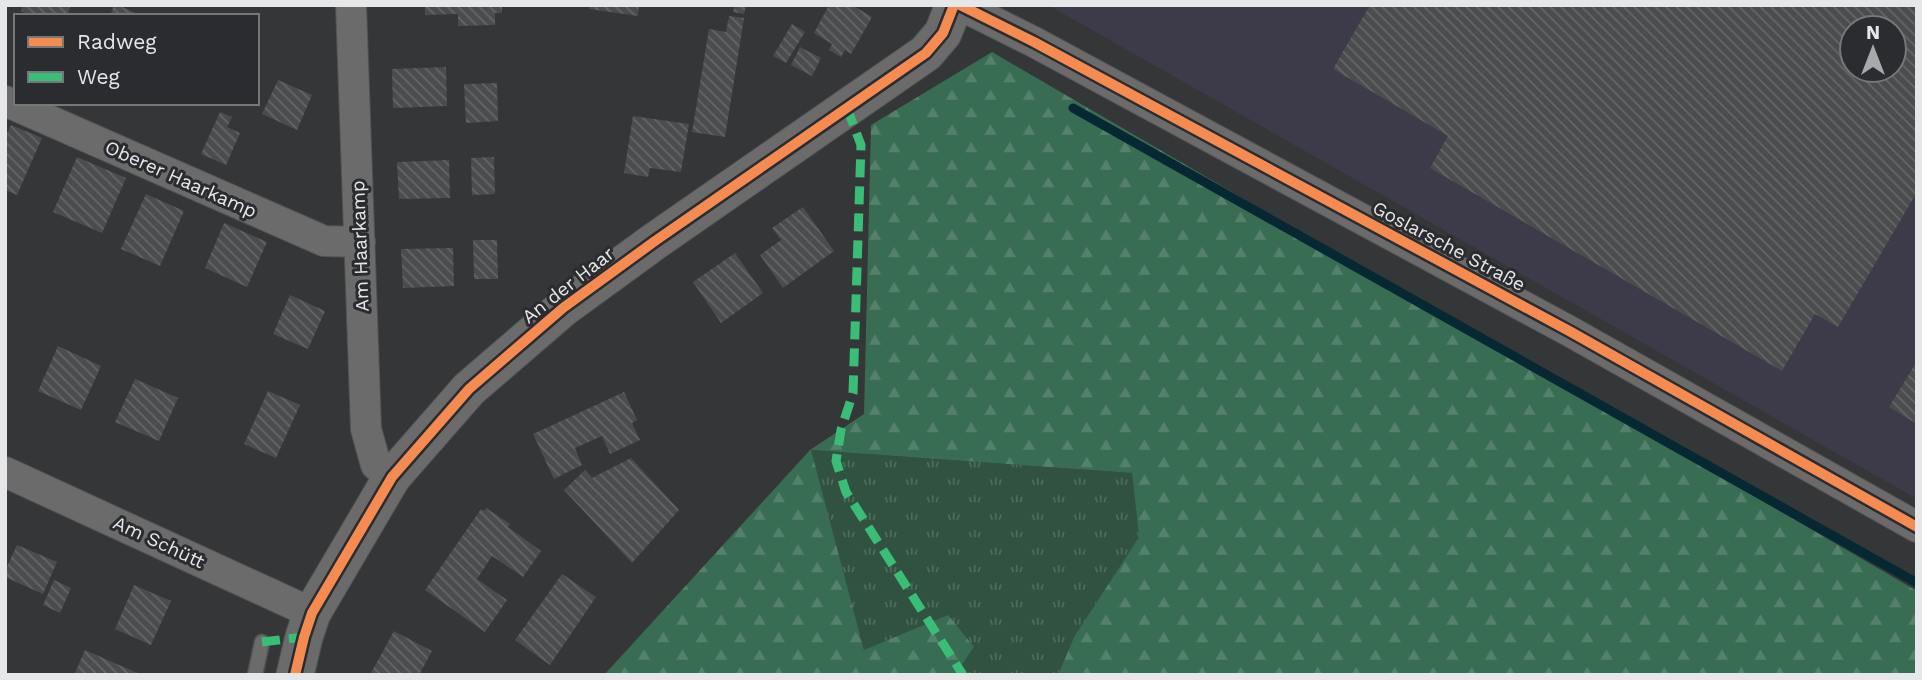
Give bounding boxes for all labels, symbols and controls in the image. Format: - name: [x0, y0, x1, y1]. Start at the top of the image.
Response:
- legend: [14, 14, 259, 105]
- north arrow: [1838, 14, 1908, 84]
- text: N: [1866, 21, 1880, 44]
- text: Radweg: [77, 29, 157, 54]
- text: Weg: [77, 64, 121, 89]
- street label: Oberer Haarkamp: [102, 135, 260, 223]
- street label: Am Haarkamp: [346, 180, 374, 312]
- street label: Goslarsche Straße: [1369, 196, 1529, 296]
- street label: An der Haar: [517, 242, 619, 328]
- street label: Am Schütt: [110, 511, 208, 573]

